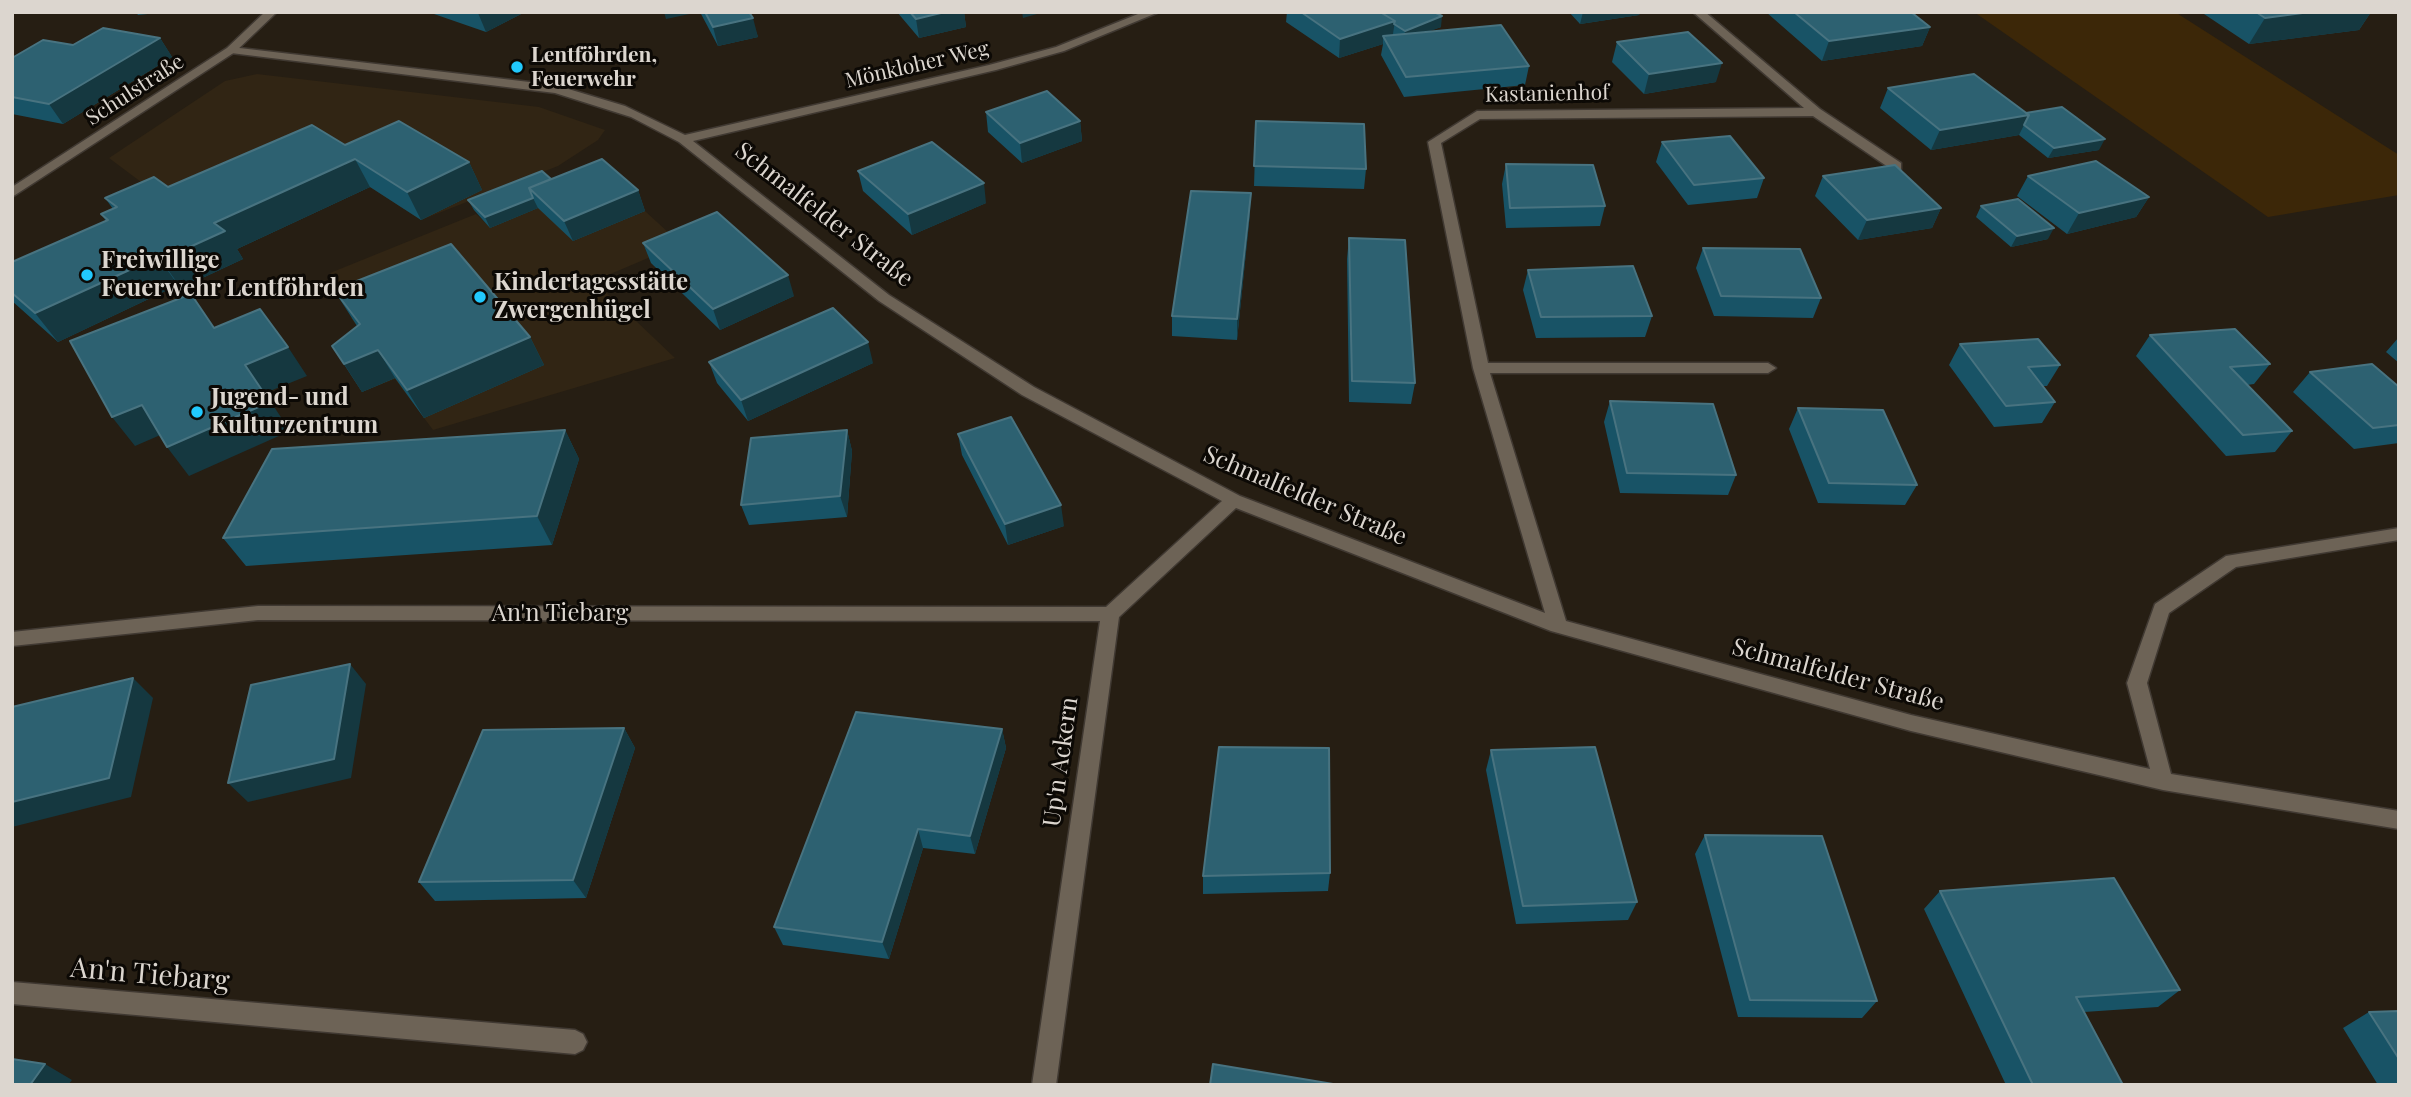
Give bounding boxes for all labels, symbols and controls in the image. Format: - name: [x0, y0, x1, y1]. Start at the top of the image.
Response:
- street label: Mönkloher Weg: [843, 36, 991, 94]
- place label: Lentföhrden, Feuerwehr: [531, 42, 657, 92]
- street label: Schulstraße: [81, 49, 189, 131]
- marker: Lentföhrden, Feuerwehr: [509, 59, 525, 75]
- street label: Kastanienhof: [1485, 80, 1609, 108]
- street label: Schmalfelder Straße: [729, 136, 919, 294]
- place label: Freiwillige Feuerwehr Lentföhrden: [101, 247, 364, 303]
- marker: Freiwillige Feuerwehr Lentföhrden: [79, 267, 95, 283]
- place label: Kindertagesstätte Zwergenhügel: [494, 269, 688, 325]
- marker: Kindertagesstätte Zwergenhügel: [472, 289, 488, 305]
- place label: Jugend- und Kulturzentrum: [211, 384, 378, 440]
- marker: Jugend- und Kulturzentrum: [189, 404, 205, 420]
- street label: Schmalfelder Straße: [1199, 440, 1411, 552]
- street label: An'n Tiebarg: [492, 600, 628, 628]
- street label: Schmalfelder Straße: [1729, 633, 1947, 717]
- street label: Up'n Ackern: [1038, 695, 1084, 829]
- street label: An'n Tiebarg: [69, 951, 231, 999]

